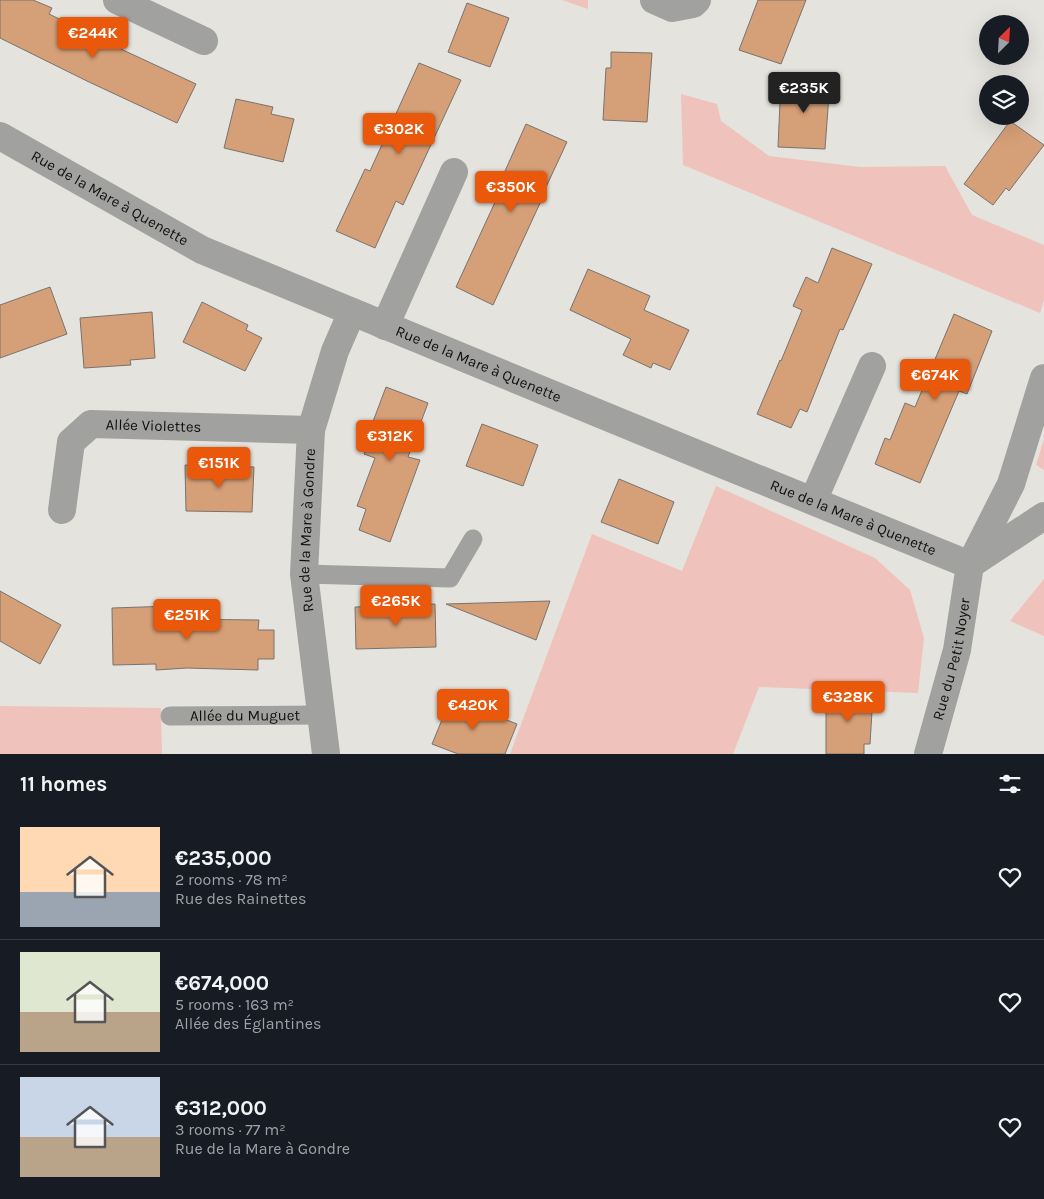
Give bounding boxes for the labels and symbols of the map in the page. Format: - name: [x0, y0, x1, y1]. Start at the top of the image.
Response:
- north arrow: [979, 15, 1029, 65]
- pin: €244K: [58, 17, 128, 59]
- pin: €235K: [769, 72, 839, 114]
- pin: €302K: [364, 112, 434, 155]
- street label: Rue de la Mare à Quenette: [28, 146, 191, 249]
- pin: €350K: [476, 170, 546, 213]
- street label: Rue de la Mare à Quenette: [393, 322, 564, 406]
- pin: €674K: [900, 358, 970, 401]
- street label: Allée Violettes: [105, 415, 202, 436]
- pin: €312K: [355, 420, 425, 462]
- pin: €151K: [184, 446, 254, 489]
- street label: Rue de la Mare à Gondre: [295, 448, 319, 613]
- street label: Rue de la Mare à Quenette: [768, 476, 939, 559]
- pin: €265K: [361, 584, 431, 627]
- street label: Rue du Petit Noyer: [929, 596, 974, 722]
- pin: €251K: [152, 598, 222, 641]
- pin: €328K: [813, 680, 883, 723]
- pin: €420K: [438, 688, 508, 731]
- street label: Allée du Muguet: [190, 706, 301, 725]

